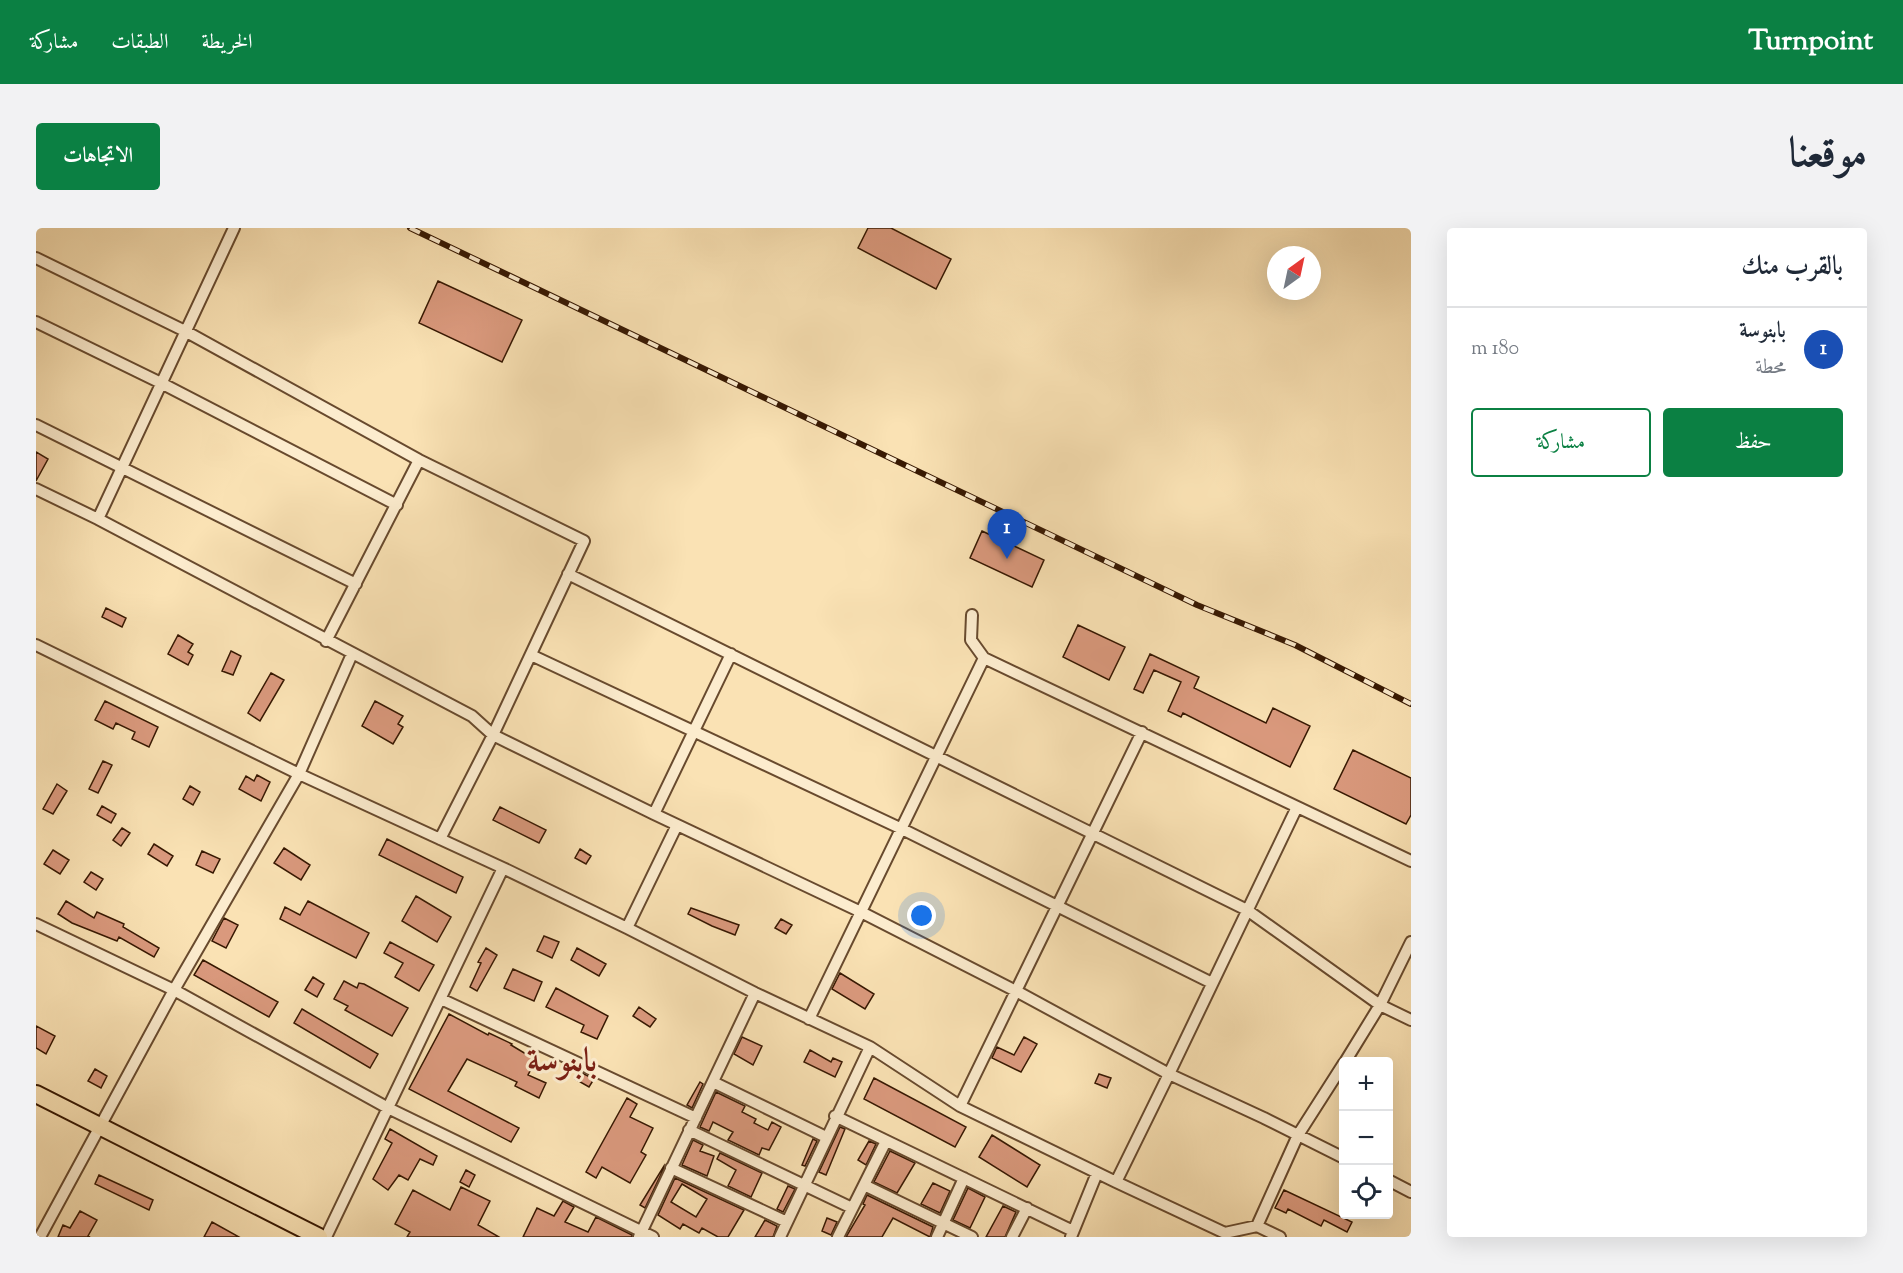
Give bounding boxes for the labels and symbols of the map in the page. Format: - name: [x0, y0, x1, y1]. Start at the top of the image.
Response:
- north arrow: [1267, 246, 1321, 300]
- pin: 1: [988, 510, 1026, 559]
- your location: [907, 901, 936, 930]
- district label: بابنوسة: [527, 1039, 597, 1087]

